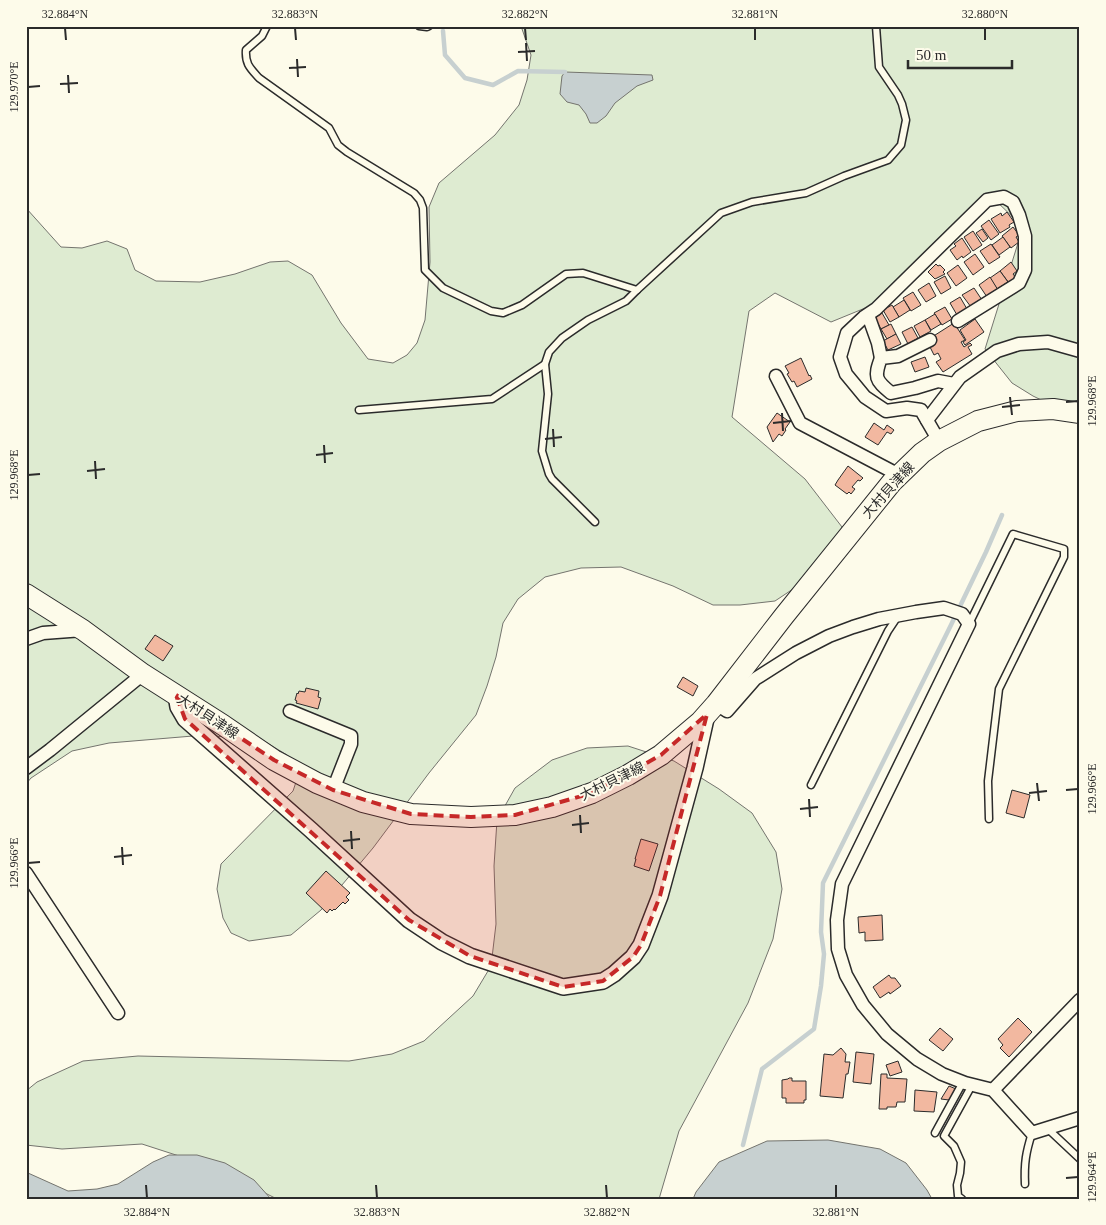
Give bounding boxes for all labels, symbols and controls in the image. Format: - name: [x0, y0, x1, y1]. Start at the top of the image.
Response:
- text: 32.884°N: [42, 7, 89, 21]
- text: 32.883°N: [272, 7, 319, 21]
- text: 32.882°N: [502, 7, 549, 21]
- text: 32.881°N: [732, 7, 779, 21]
- text: 32.880°N: [962, 7, 1009, 21]
- scale bar: [908, 38, 1012, 70]
- text: 50 m: [916, 47, 947, 63]
- text: 129.970°E: [7, 61, 21, 113]
- text: 129.968°E: [1085, 375, 1099, 427]
- text: 129.968°E: [7, 449, 21, 501]
- street label: 大村貝津線: [859, 459, 917, 521]
- street label: 大村貝津線: [174, 690, 242, 742]
- street label: 大村貝津線: [577, 758, 647, 804]
- text: 129.966°E: [1085, 763, 1099, 815]
- text: 129.966°E: [7, 837, 21, 889]
- text: 129.964°E: [1085, 1151, 1099, 1203]
- text: 32.884°N: [124, 1205, 171, 1219]
- text: 32.883°N: [354, 1205, 401, 1219]
- text: 32.882°N: [584, 1205, 631, 1219]
- text: 32.881°N: [813, 1205, 860, 1219]

